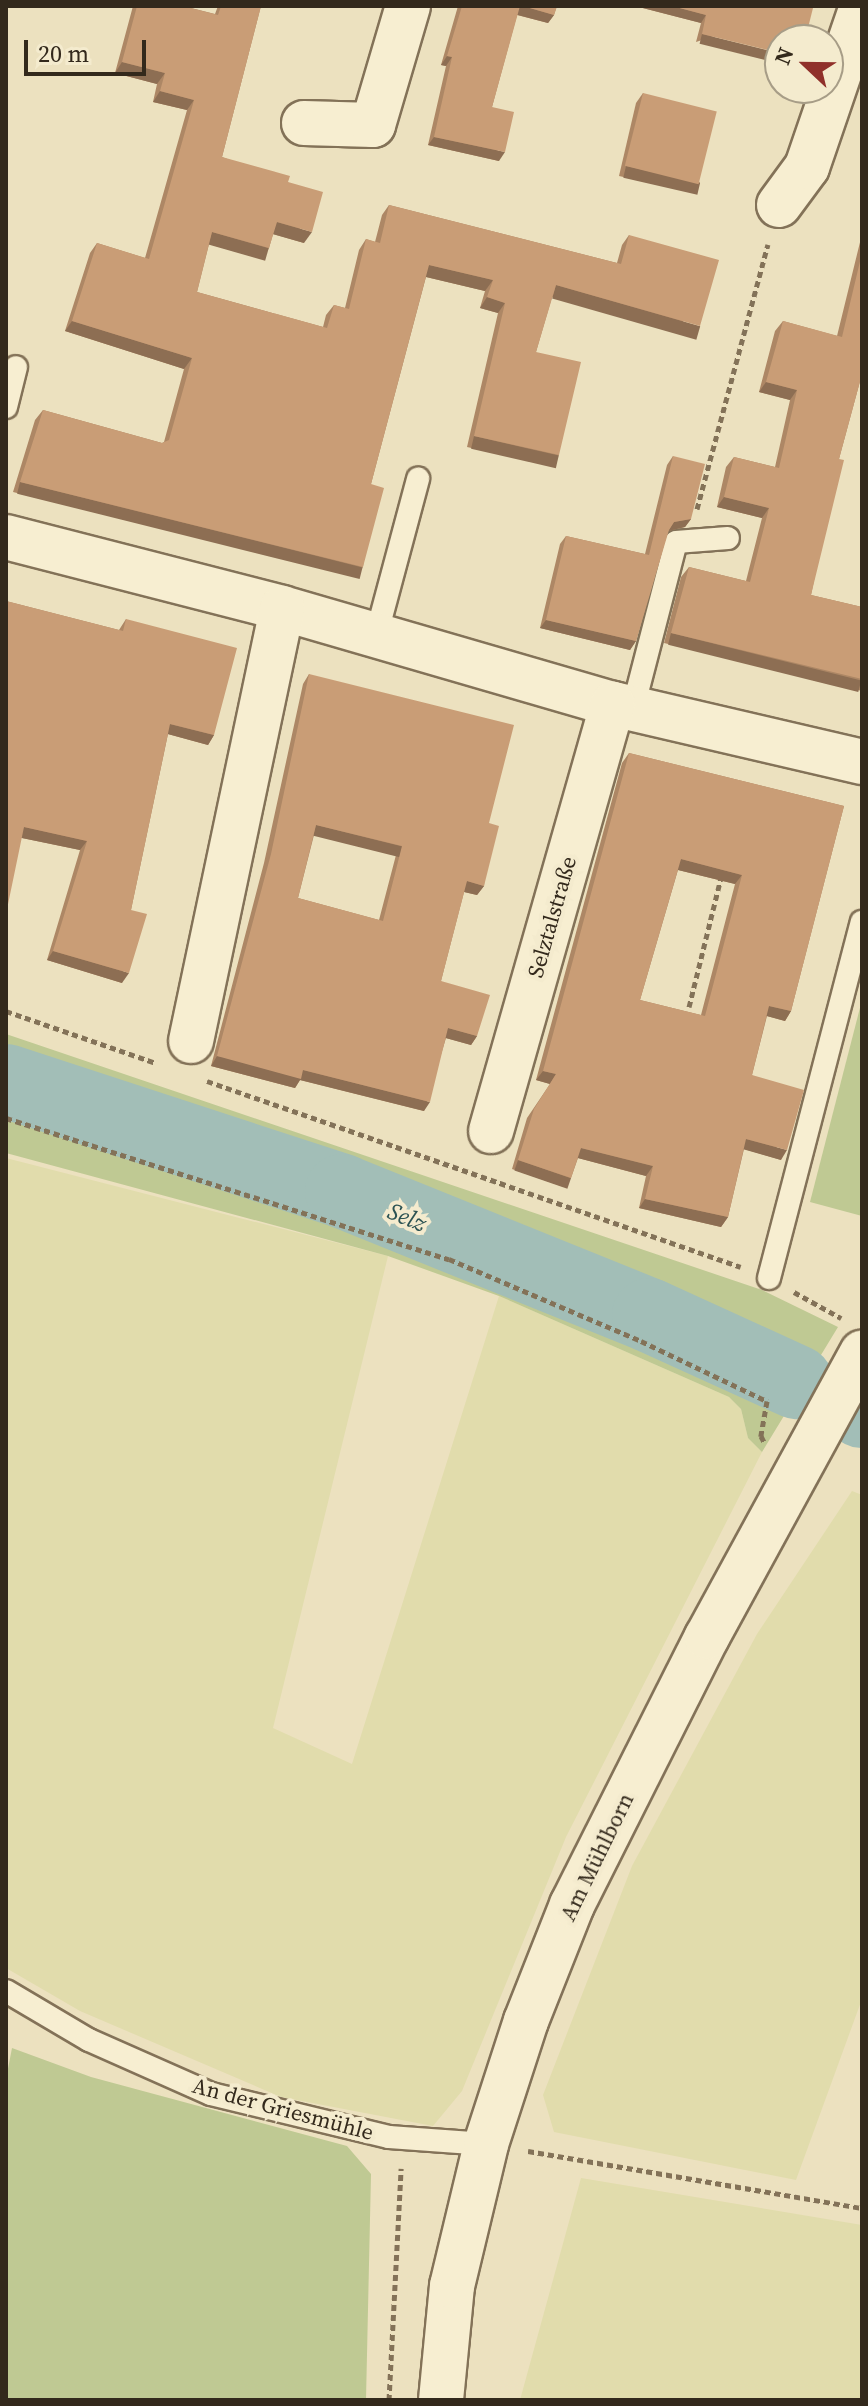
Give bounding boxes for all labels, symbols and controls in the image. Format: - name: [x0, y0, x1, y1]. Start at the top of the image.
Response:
- scale bar: [28, 24, 150, 74]
- north arrow: [764, 24, 844, 104]
- text: 20 m: [38, 37, 89, 70]
- text: N: [767, 43, 801, 69]
- street label: Selztalstraße: [522, 853, 582, 981]
- water label: Selz: [384, 1196, 430, 1238]
- street label: Am Mühlborn: [555, 1789, 639, 1925]
- street label: An der Griesmühle: [190, 2072, 376, 2146]

